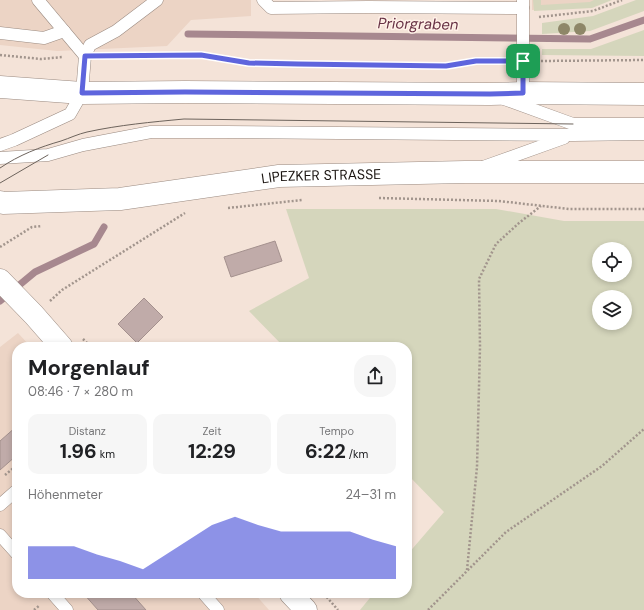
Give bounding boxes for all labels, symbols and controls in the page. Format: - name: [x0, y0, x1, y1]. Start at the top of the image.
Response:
- water label: Priorgraben: [377, 13, 459, 35]
- pin: [506, 44, 540, 78]
- icon: arrive: [512, 50, 534, 72]
- street label: LIPEZKER STRASSE: [260, 165, 381, 187]
- map controls: [592, 242, 632, 330]
- button: locate: [592, 242, 632, 282]
- button: layers: [592, 290, 632, 330]
- text: Morgenlauf: [28, 353, 150, 382]
- button: share: [354, 355, 396, 397]
- text: 08:46 · 7 × 280 m: [28, 383, 133, 400]
- text: Distanz: [69, 424, 106, 438]
- text: Zeit: [202, 424, 222, 438]
- text: Tempo: [319, 424, 354, 438]
- text: 1.96: [60, 438, 97, 464]
- text: 12:29: [188, 438, 236, 464]
- text: 6:22: [305, 438, 346, 464]
- text: km: [97, 447, 115, 461]
- text: /km: [346, 447, 368, 461]
- text: Höhenmeter: [28, 486, 103, 503]
- text: 24–31 m: [346, 486, 396, 503]

